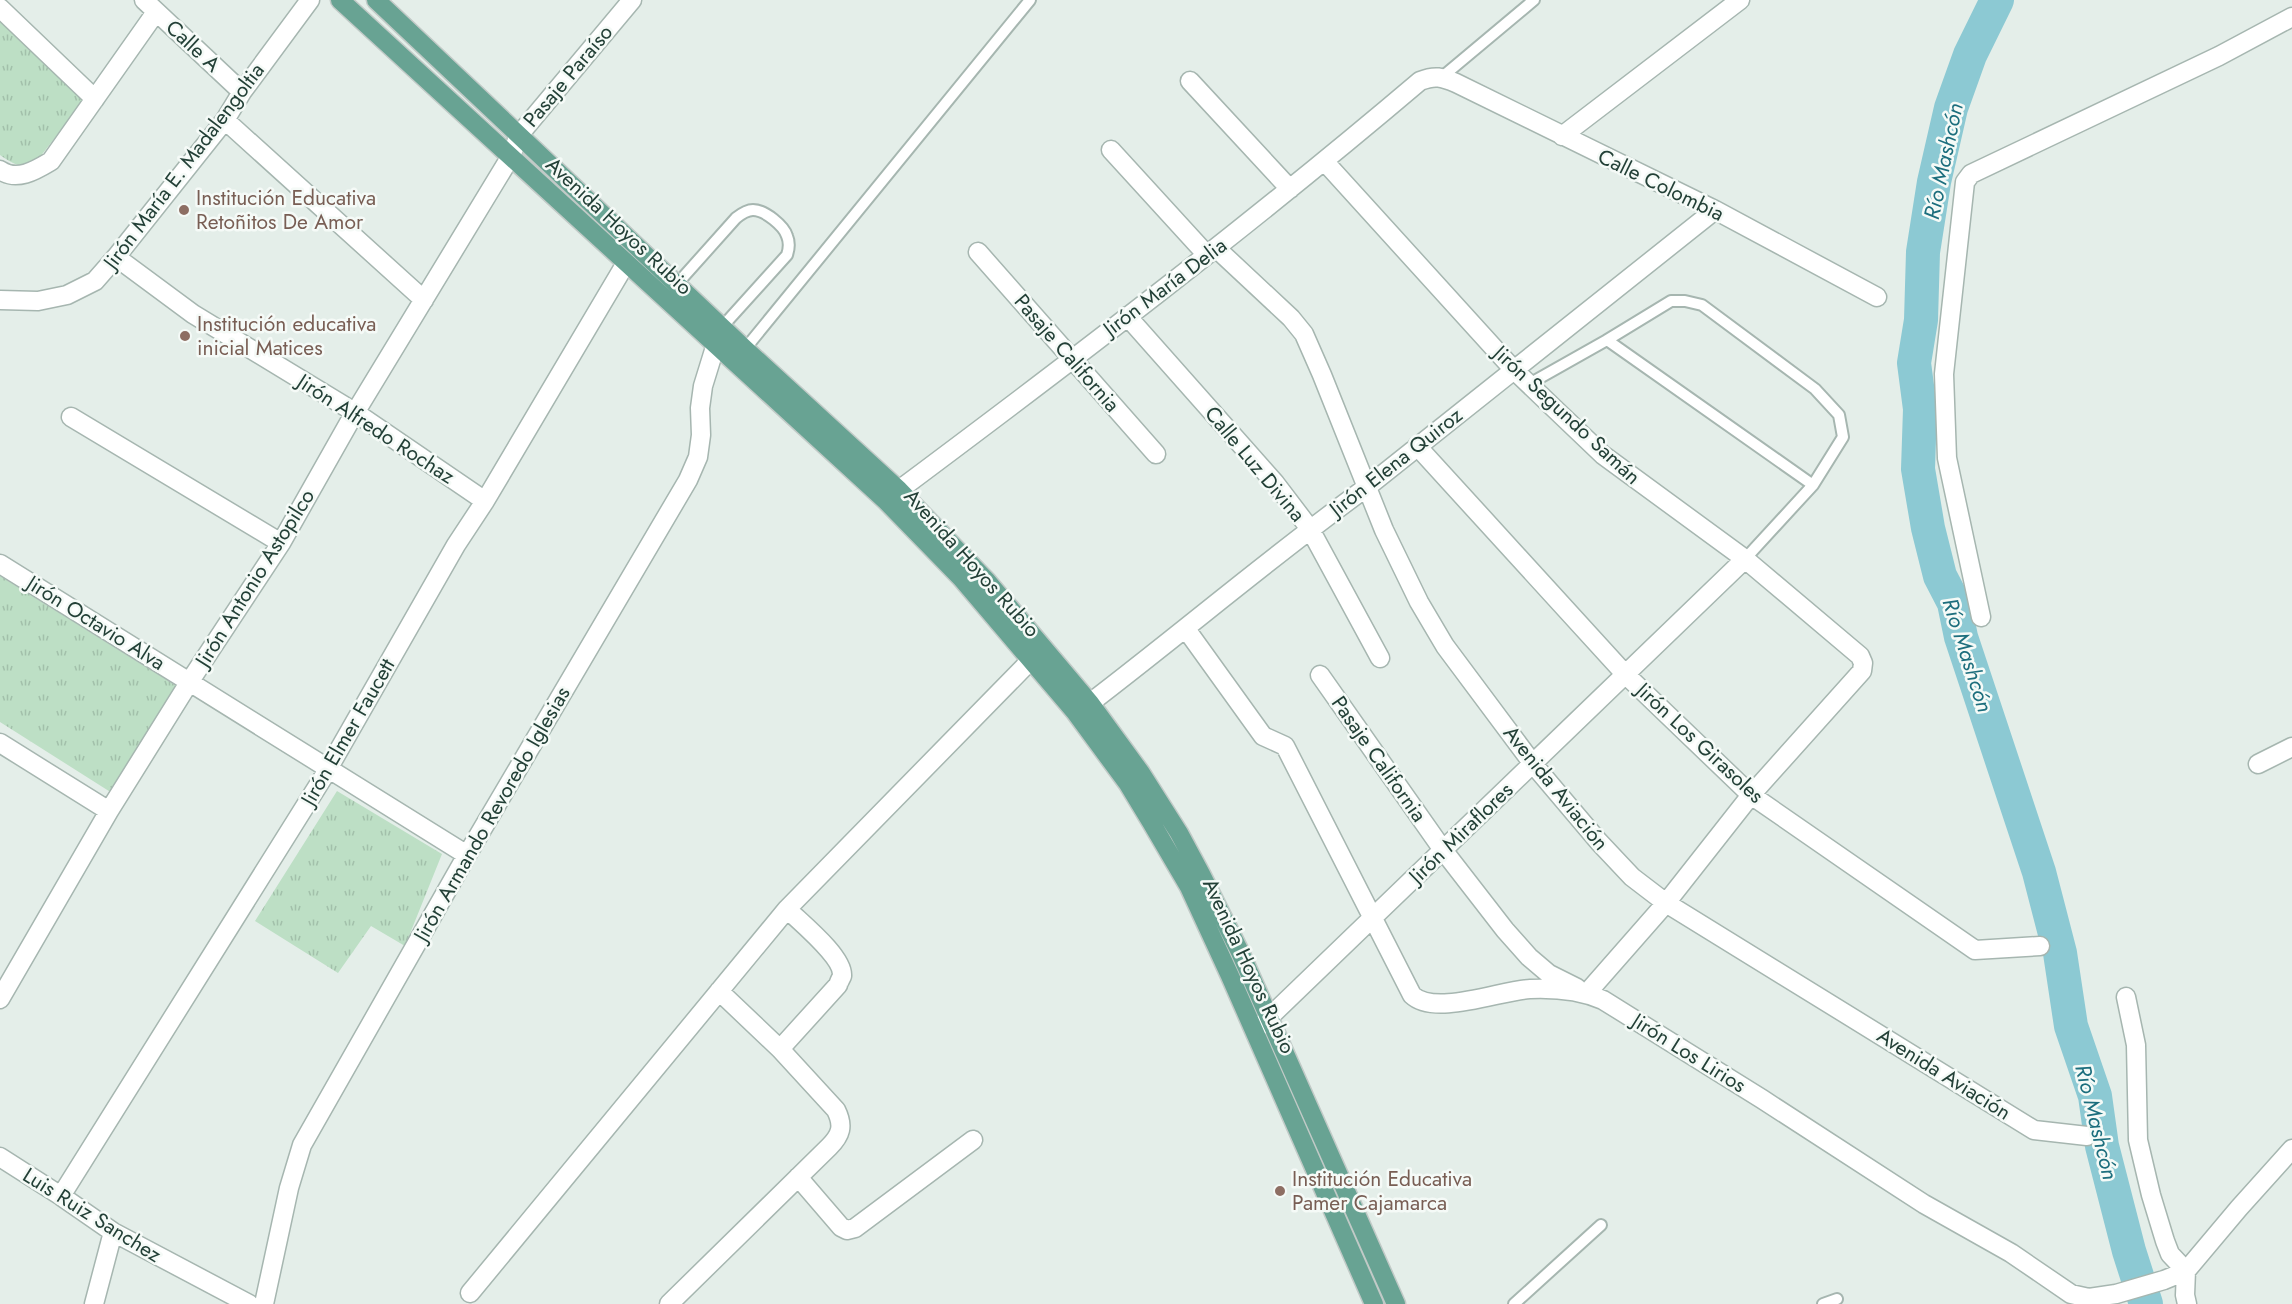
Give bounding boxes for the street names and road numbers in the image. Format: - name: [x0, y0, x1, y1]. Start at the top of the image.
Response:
- street label: Calle A: [159, 13, 227, 79]
- street label: Pasaje Paraíso: [516, 18, 620, 134]
- street label: Jirón María E. Madalengoltia: [95, 57, 272, 278]
- street label: Calle Colombia: [1593, 141, 1729, 229]
- street label: Avenida Hoyos Rubio: [539, 150, 699, 302]
- street label: Jirón María Delia: [1095, 231, 1233, 345]
- street label: Pasaje California: [1007, 287, 1127, 419]
- street label: Jirón Segundo Samán: [1485, 337, 1647, 491]
- street label: Jirón Alfredo Rochaz: [289, 365, 461, 491]
- street label: Calle Luz Divina: [1198, 400, 1312, 528]
- street label: Jirón Elena Quiroz: [1321, 400, 1469, 525]
- street label: Avenida Hoyos Rubio: [897, 482, 1047, 644]
- street label: Jirón Antonio Astopilco: [187, 483, 322, 675]
- street label: Jirón Octavio Alva: [18, 567, 171, 678]
- street label: Jirón Elmer Faucett: [292, 653, 402, 814]
- street label: Jirón Los Girasoles: [1627, 674, 1771, 810]
- street label: Jirón Armando Revoredo Iglesias: [405, 681, 577, 950]
- street label: Pasaje California: [1324, 690, 1434, 828]
- street label: Avenida Aviación: [1496, 719, 1616, 857]
- street label: Jirón Miraflores: [1400, 776, 1520, 893]
- street label: Avenida Hoyos Rubio: [1195, 873, 1303, 1059]
- street label: Jirón Los Lirios: [1624, 1004, 1752, 1100]
- street label: Avenida Aviación: [1871, 1021, 2017, 1127]
- street label: Luis Ruiz Sanchez: [17, 1160, 167, 1270]

